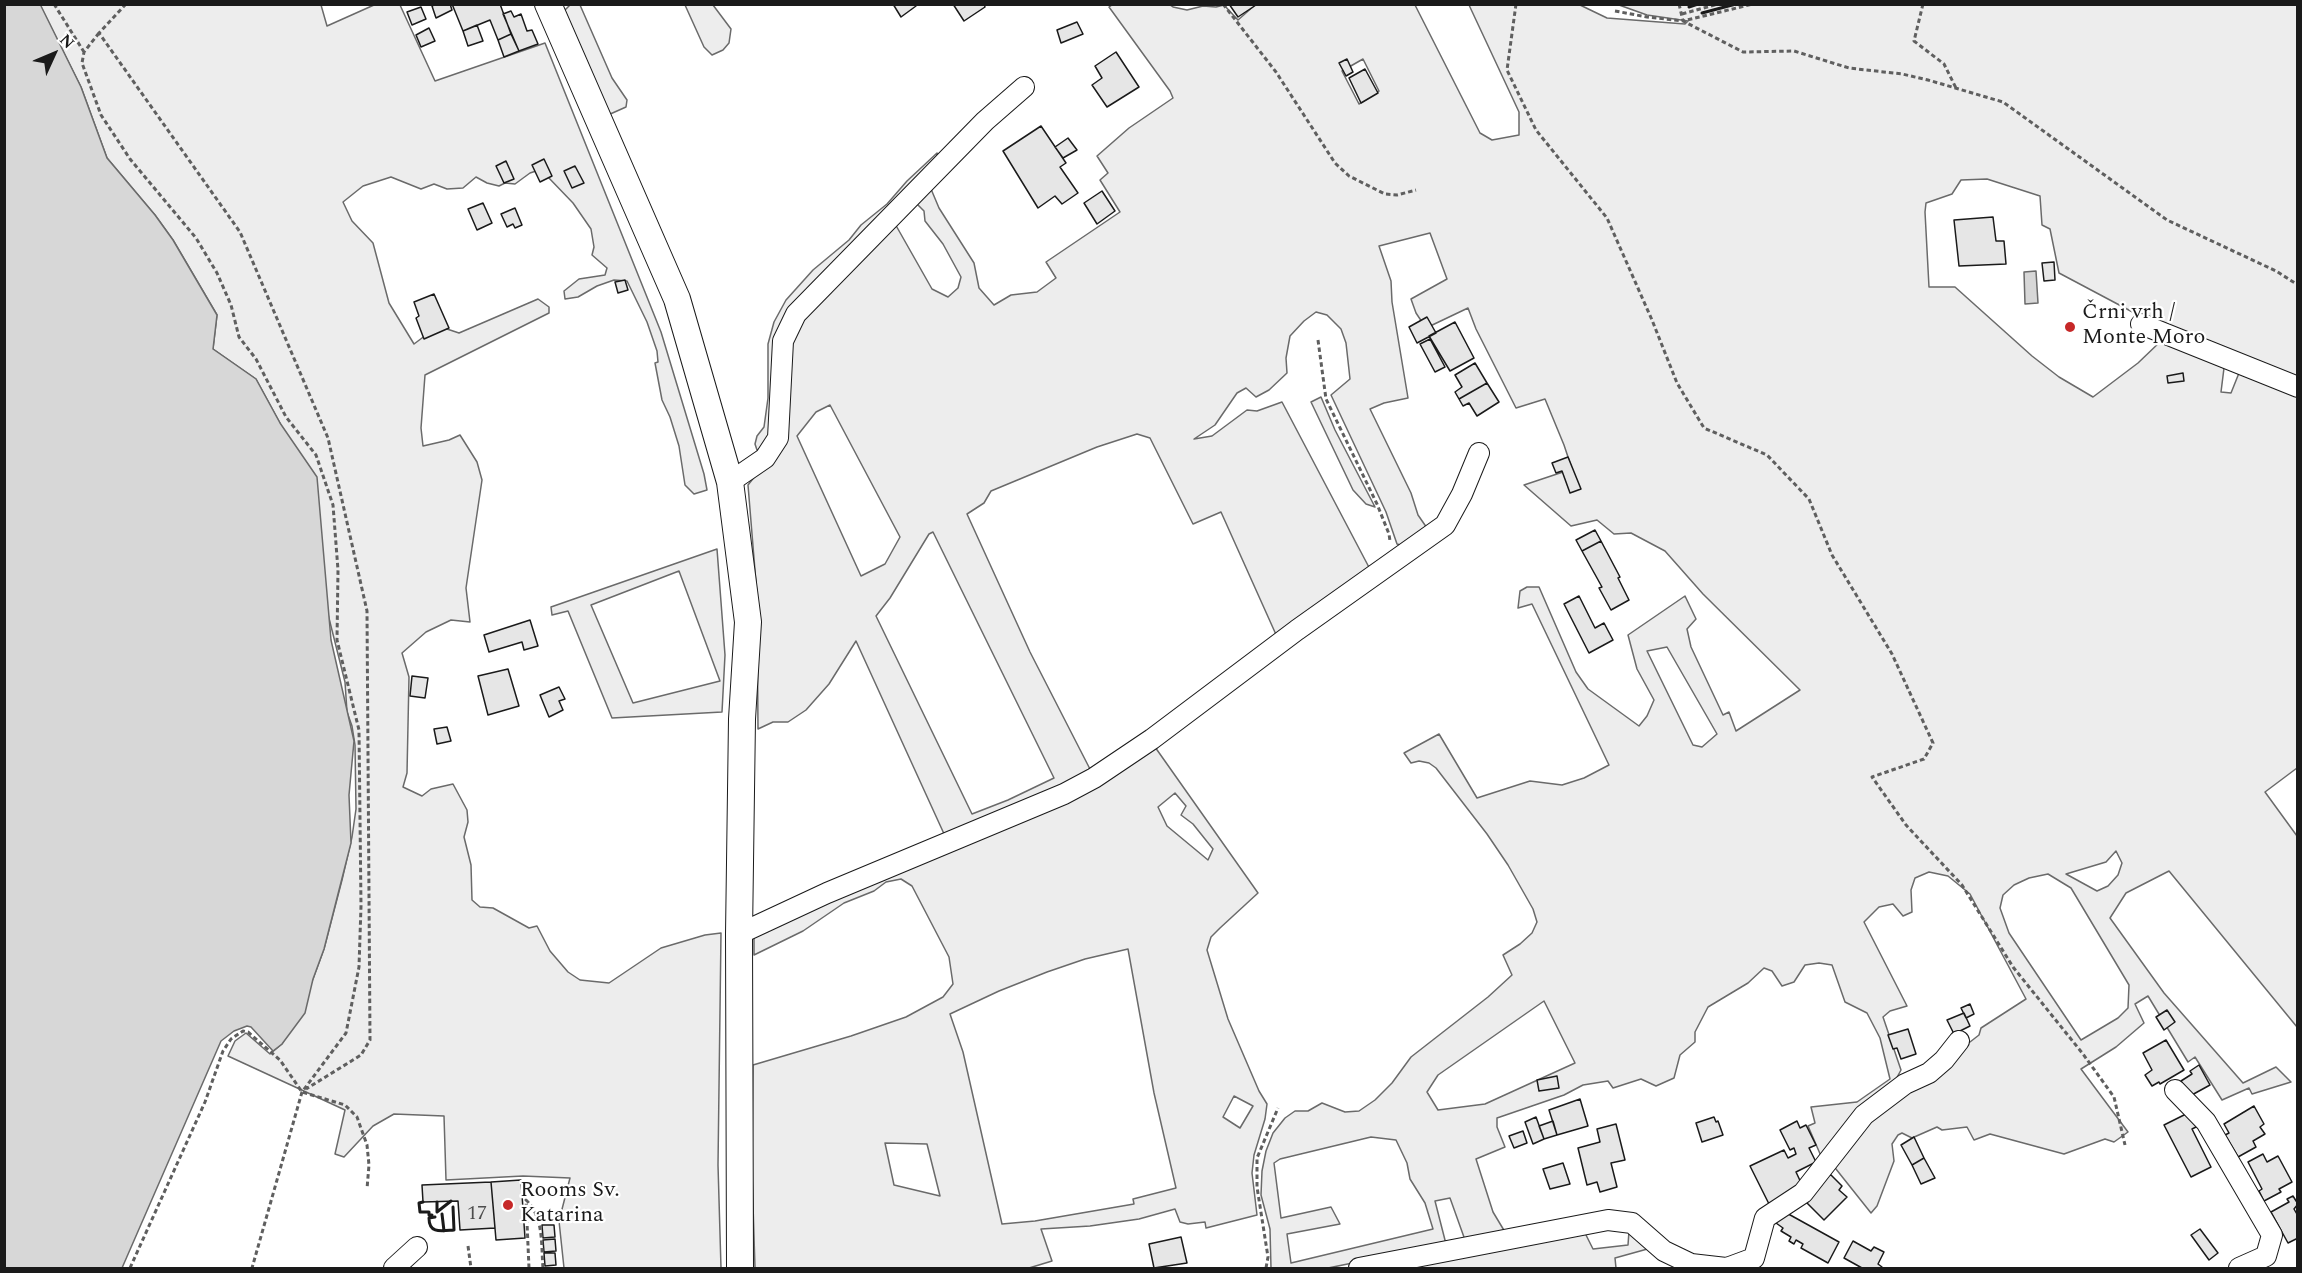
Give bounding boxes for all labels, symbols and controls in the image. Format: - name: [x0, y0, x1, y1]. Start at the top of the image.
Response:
- north arrow: [24, 24, 84, 84]
- text: N: [54, 28, 80, 55]
- place label: Črni vrh / Monte Moro: [2082, 301, 2205, 352]
- marker: Črni vrh / Monte Moro: [2063, 320, 2077, 334]
- place label: Rooms Sv. Katarina: [520, 1179, 620, 1230]
- marker: Rooms Sv. Katarina: [501, 1198, 515, 1212]
- house number: 17: [467, 1203, 487, 1227]

